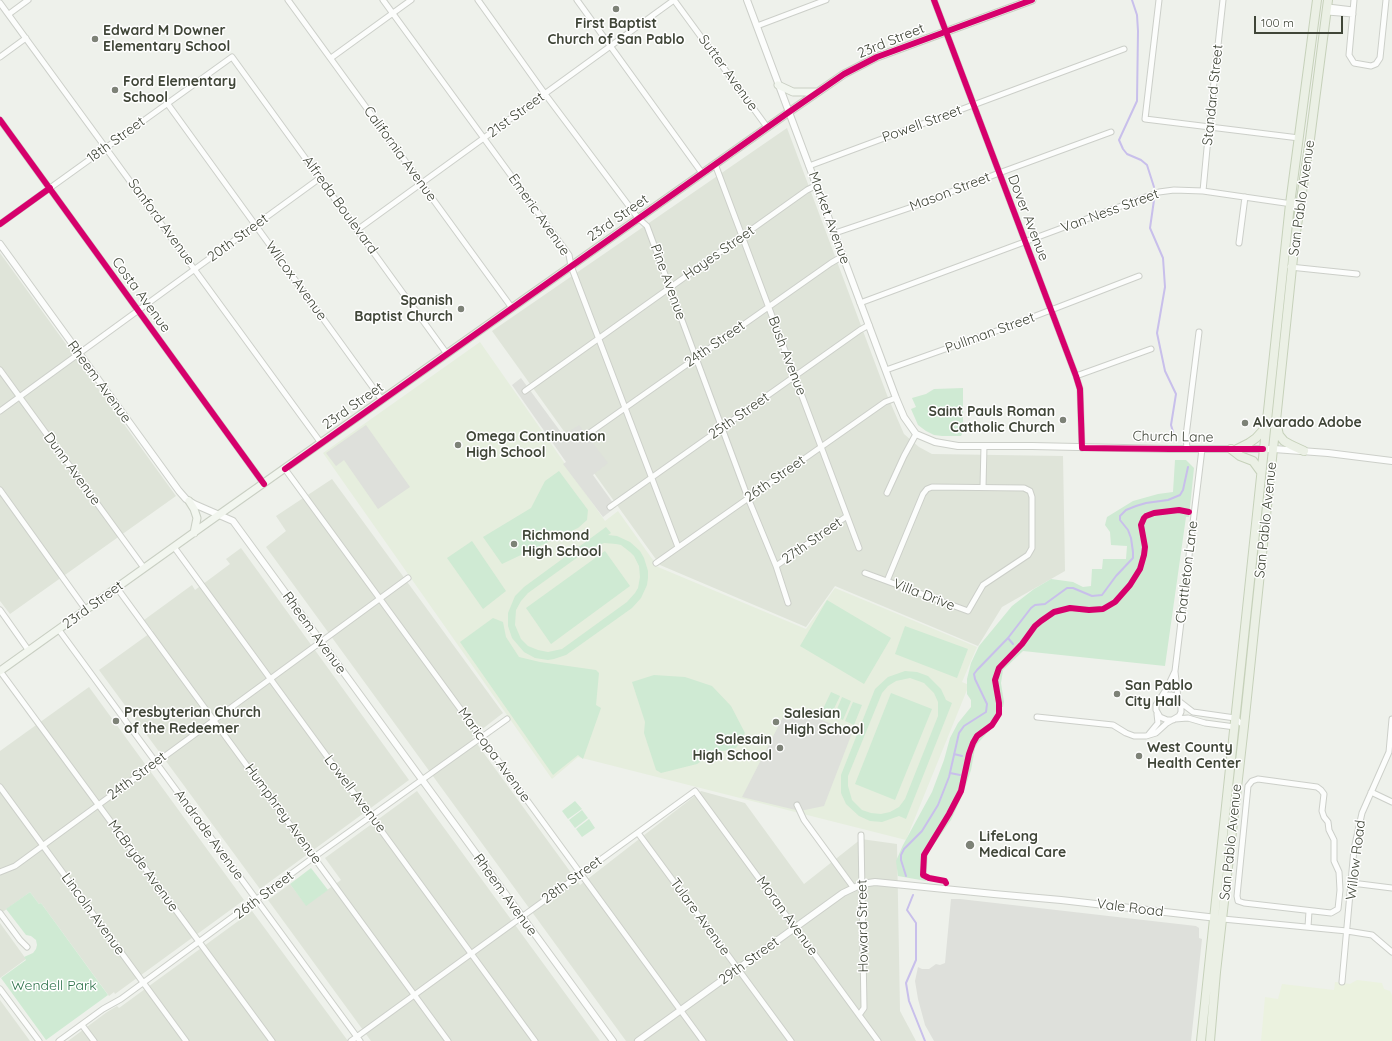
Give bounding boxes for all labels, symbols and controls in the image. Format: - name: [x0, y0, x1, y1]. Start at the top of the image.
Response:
- marker: First Baptist Church of San Pablo: [611, 4, 621, 14]
- scale bar: [1256, 8, 1345, 34]
- text: 100 m: [1261, 15, 1294, 30]
- place label: First Baptist Church of San Pablo: [548, 16, 684, 48]
- street label: 23rd Street: [855, 20, 927, 62]
- place label: Edward M Downer Elementary School: [103, 23, 230, 56]
- street label: Sutter Avenue: [695, 32, 761, 114]
- marker: Edward M Downer Elementary School: [90, 34, 100, 44]
- street label: Standard Street: [1199, 43, 1227, 147]
- place label: Ford Elementary School: [123, 74, 236, 106]
- marker: Ford Elementary School: [110, 85, 120, 95]
- street label: 21st Street: [484, 89, 548, 141]
- street label: Powell Street: [880, 102, 964, 146]
- street label: California Avenue: [360, 103, 440, 205]
- street label: 18th Street: [84, 113, 148, 167]
- street label: San Pablo Avenue: [1286, 139, 1318, 257]
- street label: Alfreda Boulevard: [299, 153, 381, 257]
- street label: Mason Street: [907, 169, 993, 215]
- street label: Market Avenue: [805, 170, 853, 266]
- street label: Emeric Avenue: [505, 171, 573, 259]
- street label: Dover Avenue: [1004, 173, 1052, 263]
- street label: Sanford Avenue: [124, 176, 198, 268]
- street label: Van Ness Street: [1059, 186, 1161, 236]
- street label: 23rd Street: [584, 191, 652, 245]
- street label: 20th Street: [204, 210, 272, 266]
- street label: Hayes Street: [680, 222, 758, 284]
- street label: Wilcox Avenue: [262, 238, 330, 324]
- street label: Pine Avenue: [647, 242, 689, 322]
- street label: Costa Avenue: [108, 254, 174, 336]
- place label: Spanish Baptist Church: [354, 293, 453, 326]
- marker: Spanish Baptist Church: [456, 304, 466, 314]
- street label: Pullman Street: [943, 309, 1037, 357]
- street label: Bush Avenue: [764, 314, 810, 398]
- street label: 24th Street: [682, 317, 748, 371]
- street label: Rheem Avenue: [64, 338, 134, 426]
- street label: 23rd Street: [319, 379, 387, 433]
- street label: 25th Street: [705, 389, 773, 443]
- place label: Saint Pauls Roman Catholic Church: [929, 404, 1055, 436]
- marker: Saint Pauls Roman Catholic Church: [1058, 415, 1068, 425]
- place label: Alvarado Adobe: [1253, 415, 1362, 431]
- marker: Alvarado Adobe: [1240, 418, 1250, 428]
- street label: Church Lane: [1132, 428, 1214, 446]
- street label: Dunn Avenue: [40, 429, 104, 509]
- place label: Omega Continuation High School: [466, 429, 606, 462]
- marker: Omega Continuation High School: [453, 440, 463, 450]
- street label: 26th Street: [741, 452, 809, 506]
- street label: San Pablo Avenue: [1252, 461, 1280, 579]
- street label: 27th Street: [779, 514, 845, 568]
- street label: Chattleton Lane: [1172, 520, 1202, 624]
- place label: Richmond High School: [522, 528, 602, 560]
- marker: Richmond High School: [509, 539, 519, 549]
- street label: Villa Drive: [891, 576, 957, 614]
- street label: 23rd Street: [59, 577, 127, 633]
- street label: Rheem Avenue: [279, 589, 349, 677]
- place label: San Pablo City Hall: [1125, 678, 1193, 710]
- marker: San Pablo City Hall: [1112, 689, 1122, 699]
- street label: Maricopa Avenue: [454, 704, 534, 806]
- place label: Presbyterian Church of the Redeemer: [124, 705, 261, 738]
- place label: Salesian High School: [784, 706, 864, 738]
- marker: Presbyterian Church of the Redeemer: [111, 716, 121, 726]
- marker: Salesian High School: [771, 717, 781, 727]
- place label: Salesain High School: [692, 732, 772, 764]
- place label: West County Health Center: [1147, 740, 1241, 772]
- marker: Salesain High School: [775, 743, 785, 753]
- street label: 24th Street: [104, 748, 170, 804]
- marker: West County Health Center: [1134, 751, 1144, 761]
- street label: Lowell Avenue: [320, 752, 390, 836]
- street label: Humphrey Avenue: [241, 761, 325, 867]
- street label: San Pablo Avenue: [1217, 783, 1245, 901]
- street label: Andrade Avenue: [171, 787, 247, 883]
- street label: McBryde Avenue: [104, 817, 182, 915]
- street label: Willow Road: [1343, 819, 1369, 901]
- place label: LifeLong Medical Care: [979, 829, 1066, 862]
- marker: LifeLong Medical Care: [964, 839, 976, 851]
- street label: Rheem Avenue: [470, 851, 540, 939]
- street label: 28th Street: [539, 853, 605, 907]
- street label: 26th Street: [231, 867, 297, 923]
- street label: Lincoln Avenue: [58, 870, 128, 958]
- street label: Moran Avenue: [753, 873, 821, 959]
- street label: Tulare Avenue: [666, 875, 734, 959]
- street label: Howard Street: [854, 879, 872, 973]
- street label: Vale Road: [1096, 896, 1164, 920]
- street label: 29th Street: [716, 934, 782, 988]
- park label: Wendell Park: [11, 978, 97, 994]

